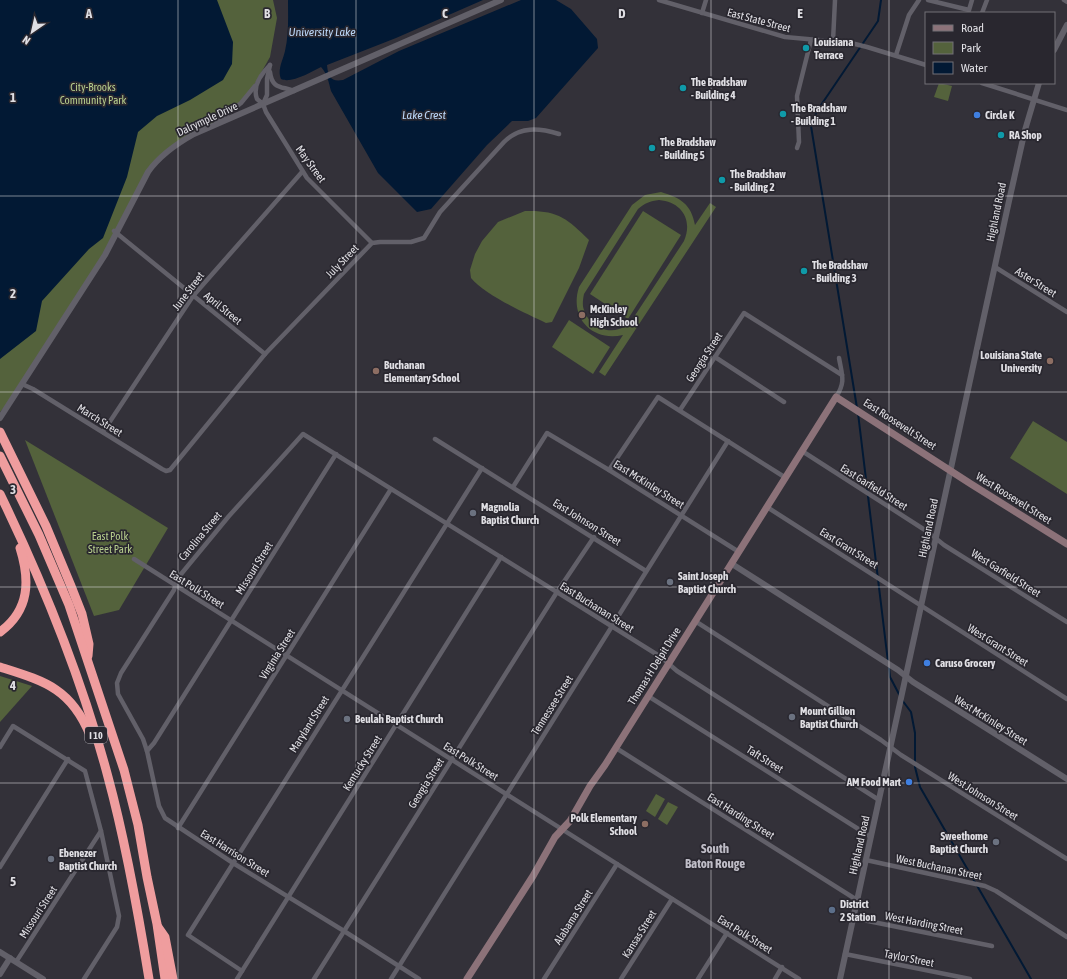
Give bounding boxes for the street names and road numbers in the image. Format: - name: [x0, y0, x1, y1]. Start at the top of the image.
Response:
- street label: East State Street: [726, 6, 792, 34]
- street label: Dalrymple Drive: [175, 100, 239, 138]
- street label: May Street: [294, 143, 328, 185]
- street label: Highland Road: [984, 181, 1008, 243]
- street label: July Street: [323, 242, 361, 280]
- street label: Aster Street: [1013, 265, 1059, 299]
- street label: June Street: [170, 269, 206, 313]
- street label: April Street: [202, 289, 244, 327]
- street label: Georgia Street: [683, 330, 725, 384]
- street label: East Roosevelt Street: [861, 396, 939, 452]
- street label: March Street: [75, 401, 125, 439]
- street label: East McKinley Street: [612, 457, 686, 511]
- street label: East Garfield Street: [838, 462, 910, 512]
- street label: West Roosevelt Street: [974, 470, 1054, 526]
- street label: East Johnson Street: [551, 496, 623, 548]
- street label: Highland Road: [916, 497, 940, 559]
- street label: Carolina Street: [176, 509, 224, 563]
- street label: East Grant Street: [818, 525, 880, 571]
- street label: Missouri Street: [233, 540, 275, 596]
- street label: West Garfield Street: [969, 547, 1043, 599]
- street label: East Polk Street: [167, 567, 227, 611]
- street label: East Buchanan Street: [558, 579, 636, 635]
- street label: West Grant Street: [965, 622, 1031, 668]
- street label: Thomas H Delpit Drive: [625, 625, 683, 707]
- street label: Virginia Street: [257, 627, 297, 681]
- street label: Tennessee Street: [529, 673, 575, 737]
- street label: Maryland Street: [287, 693, 331, 755]
- street label: West McKinley Street: [952, 693, 1030, 747]
- road number: I 10: [85, 727, 107, 743]
- street label: Kentucky Street: [340, 733, 384, 793]
- street label: East Polk Street: [441, 739, 501, 783]
- street label: Taft Street: [744, 743, 786, 775]
- street label: Georgia Street: [406, 756, 446, 810]
- street label: West Johnson Street: [946, 770, 1020, 822]
- street label: East Harding Street: [705, 791, 777, 841]
- street label: Highland Road: [846, 814, 872, 876]
- street label: East Harrison Street: [198, 827, 272, 879]
- street label: West Buchanan Street: [895, 852, 983, 882]
- street label: Missouri Street: [17, 884, 59, 940]
- street label: Alabama Street: [551, 887, 595, 947]
- street label: Kansas Street: [620, 908, 658, 960]
- street label: West Harding Street: [884, 910, 964, 936]
- street label: East Polk Street: [715, 912, 775, 956]
- street label: Taylor Street: [883, 947, 935, 969]

